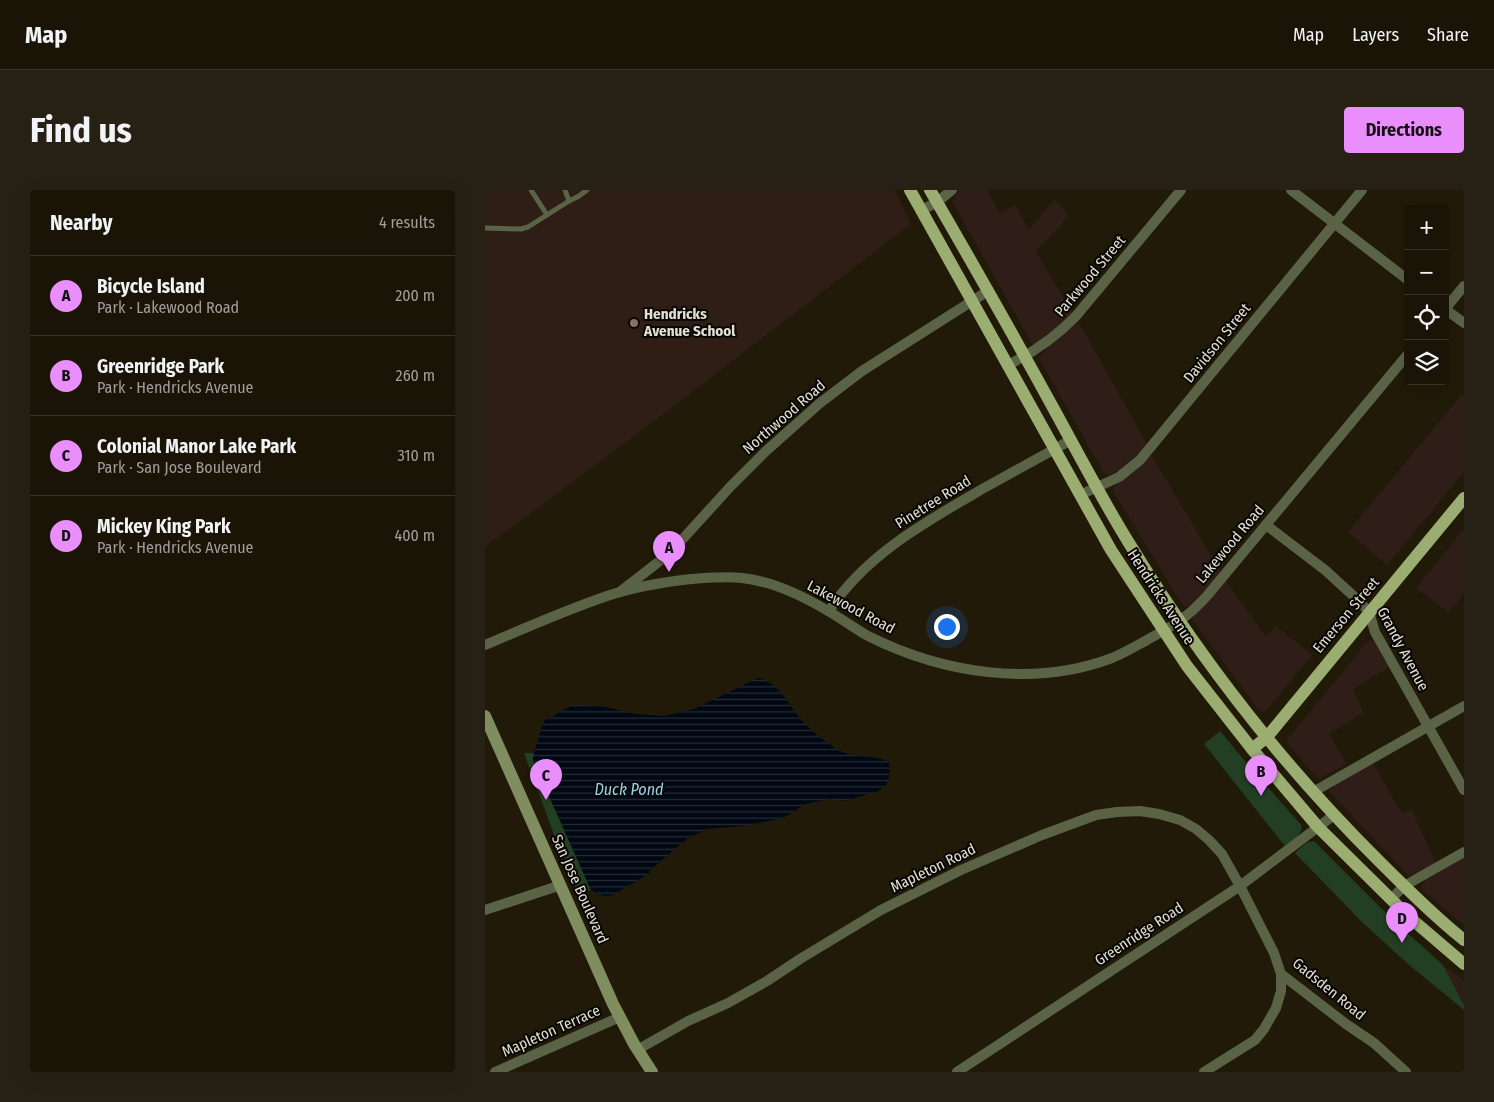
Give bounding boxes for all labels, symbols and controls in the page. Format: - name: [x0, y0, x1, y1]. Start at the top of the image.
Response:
- text: Map: [25, 21, 67, 49]
- text: Map: [1293, 24, 1324, 46]
- text: Layers: [1352, 24, 1399, 46]
- text: Share: [1427, 24, 1469, 46]
- button: Directions: [1344, 107, 1464, 153]
- text: Find us: [30, 109, 132, 151]
- map controls: [1404, 205, 1449, 385]
- button: +: [1404, 205, 1449, 250]
- text: Nearby: [50, 210, 112, 236]
- text: 4 results: [379, 213, 435, 232]
- street label: Parkwood Street: [1051, 232, 1129, 320]
- button: −: [1404, 250, 1449, 295]
- text: Bicycle Island: [97, 275, 205, 298]
- text: A: [62, 286, 70, 305]
- text: 200 m: [395, 286, 435, 305]
- button: locate: [1404, 295, 1449, 340]
- text: Park · Lakewood Road: [97, 298, 239, 317]
- street label: Davidson Street: [1180, 300, 1255, 386]
- place label: Hendricks Avenue School: [643, 305, 736, 340]
- marker: Hendricks Avenue School: [628, 317, 640, 329]
- button: layers: [1404, 340, 1449, 385]
- text: Greenridge Park: [97, 355, 224, 378]
- text: B: [62, 366, 70, 385]
- text: 260 m: [396, 366, 435, 385]
- street label: Northwood Road: [739, 376, 829, 458]
- text: Park · Hendricks Avenue: [97, 378, 253, 397]
- text: Colonial Manor Lake Park: [97, 435, 296, 458]
- text: C: [62, 446, 70, 465]
- text: 310 m: [398, 446, 435, 465]
- text: Park · San Jose Boulevard: [97, 458, 262, 477]
- street label: Pinetree Road: [892, 472, 974, 532]
- street label: Lakewood Road: [1192, 501, 1268, 587]
- text: Mickey King Park: [97, 515, 231, 538]
- text: D: [61, 526, 71, 545]
- text: 400 m: [395, 526, 435, 545]
- pin: A: [653, 531, 685, 572]
- text: Park · Hendricks Avenue: [97, 538, 253, 557]
- street label: Hendricks Avenue: [1124, 546, 1198, 648]
- street label: Emerson Street: [1309, 573, 1383, 657]
- street label: Lakewood Road: [804, 576, 898, 638]
- street label: Grandy Avenue: [1373, 604, 1433, 694]
- your location: [934, 614, 960, 640]
- pin: B: [1245, 755, 1277, 796]
- pin: C: [530, 759, 562, 800]
- water label: Duck Pond: [594, 780, 664, 799]
- street label: San Jose Boulevard: [548, 832, 612, 946]
- street label: Mapleton Road: [888, 840, 978, 896]
- street label: Greenridge Road: [1091, 899, 1187, 969]
- pin: D: [1386, 902, 1418, 943]
- street label: Gadsden Road: [1289, 954, 1369, 1024]
- street label: Mapleton Terrace: [499, 1001, 603, 1061]

